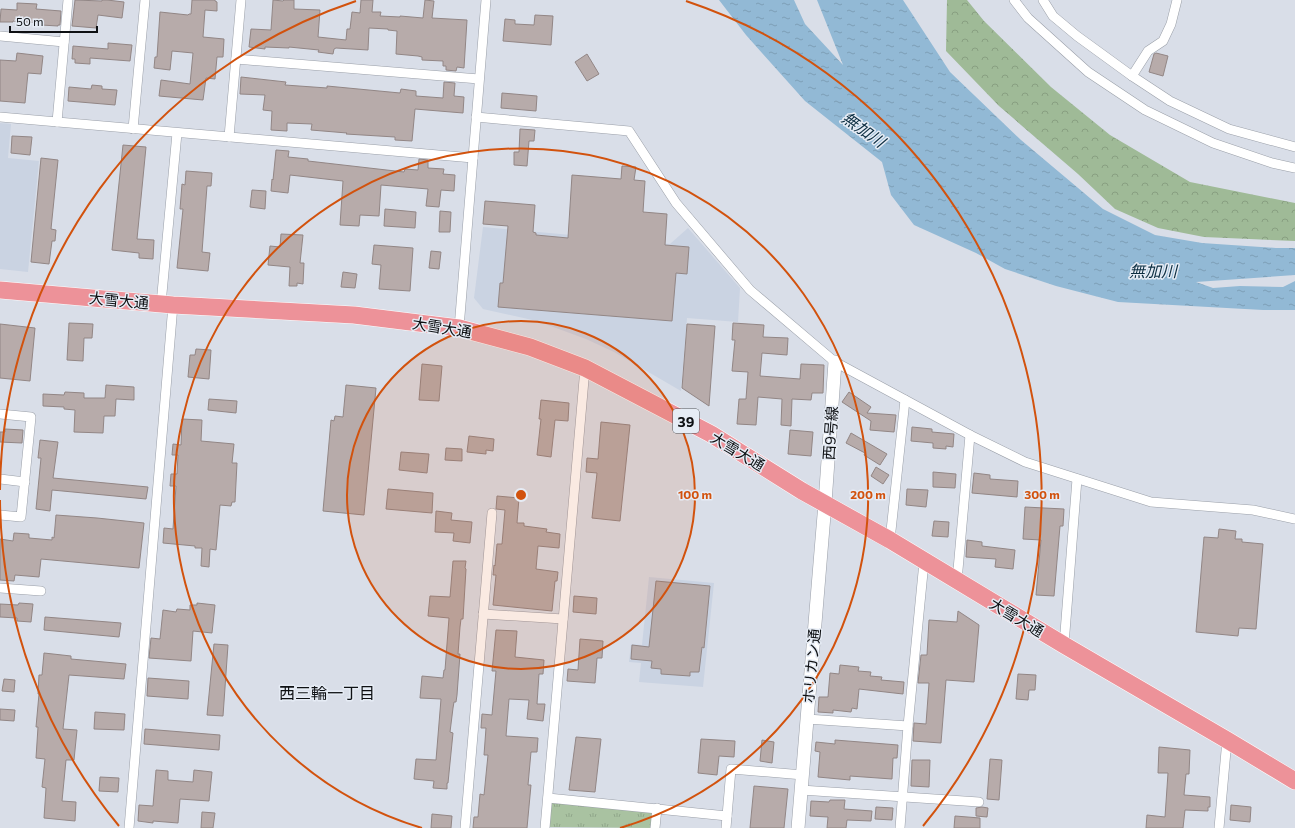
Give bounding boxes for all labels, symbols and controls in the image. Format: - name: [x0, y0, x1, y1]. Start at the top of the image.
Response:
- scale bar: [10, 8, 97, 34]
- text: 50 m: [16, 14, 44, 28]
- water label: 無加川: [839, 107, 891, 152]
- water label: 無加川: [1129, 261, 1179, 280]
- street label: 大雪大通: [88, 288, 150, 312]
- street label: 大雪大通: [411, 313, 473, 341]
- street label: 西9号線: [819, 405, 841, 461]
- road number: 39: [673, 409, 699, 433]
- street label: 大雪大通: [708, 428, 768, 474]
- text: 100 m: [678, 487, 712, 501]
- text: 200 m: [850, 487, 886, 501]
- text: 300 m: [1024, 487, 1060, 501]
- centre of rings: [514, 488, 528, 502]
- street label: 大雪大通: [987, 594, 1047, 640]
- street label: ホリカン通: [799, 628, 823, 704]
- district label: 西三輪一丁目: [279, 683, 375, 702]

